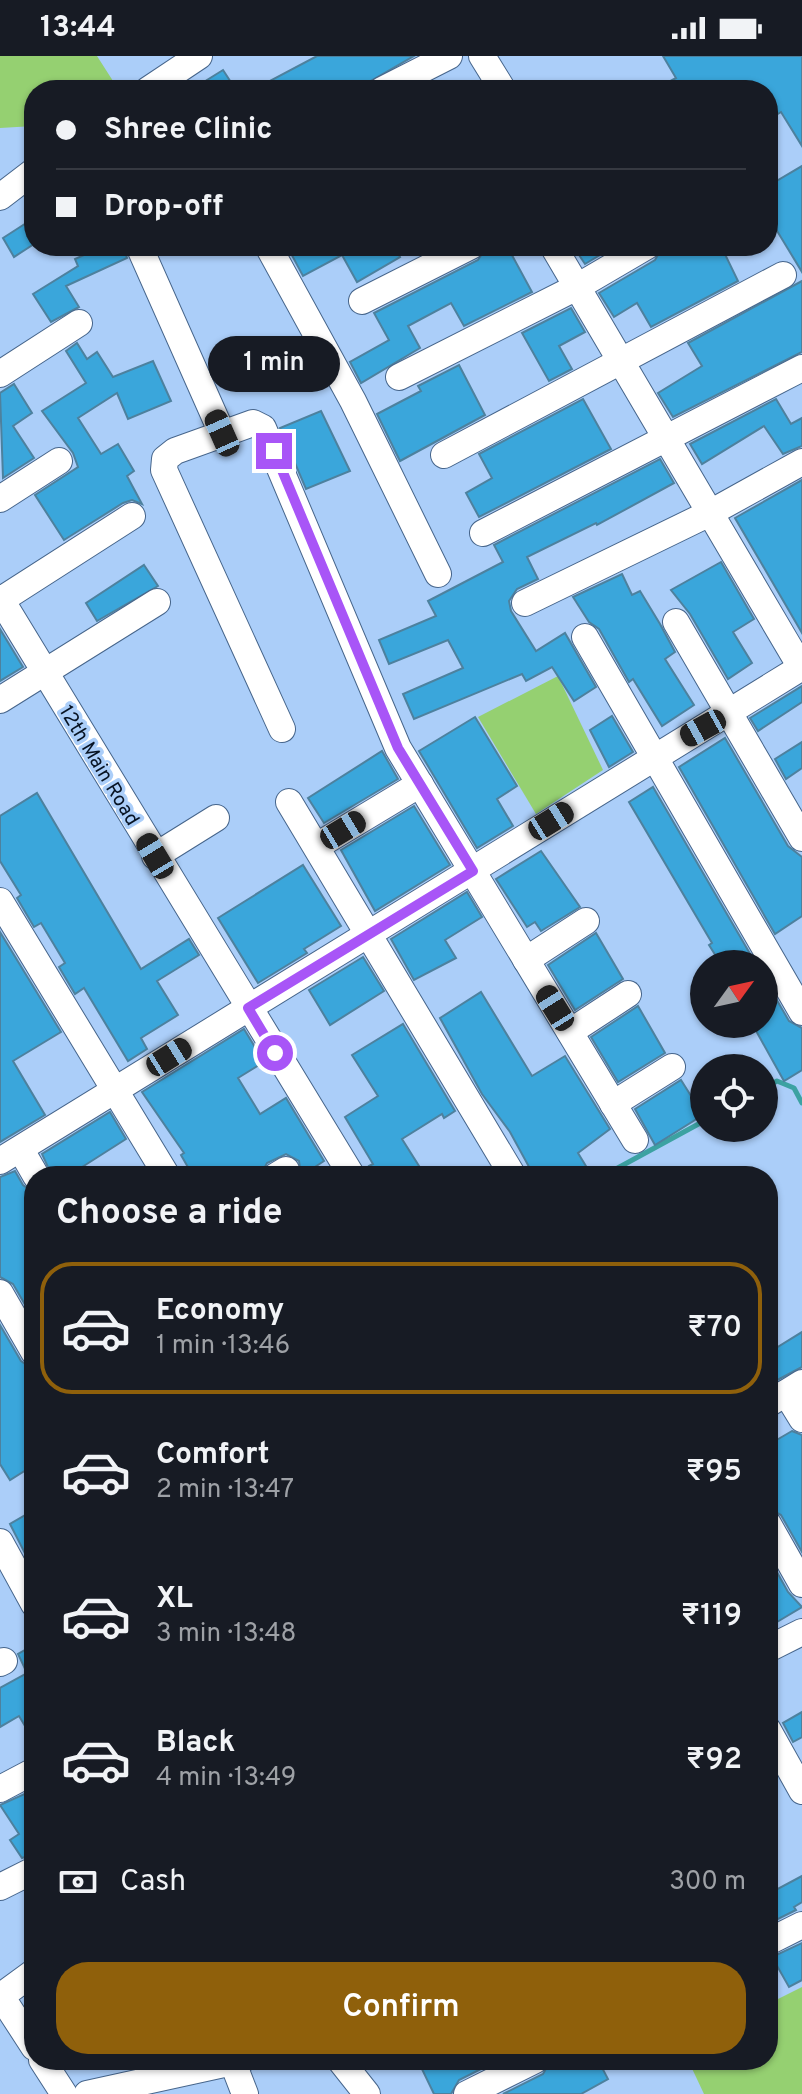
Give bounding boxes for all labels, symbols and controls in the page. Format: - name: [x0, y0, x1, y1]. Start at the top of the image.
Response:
- text: 13:44: [40, 10, 116, 47]
- text: Shree Clinic: [104, 112, 272, 149]
- text: Drop-off: [104, 189, 223, 226]
- callout: 1 min: [208, 335, 340, 391]
- text: 1 min: [243, 347, 305, 380]
- car: [201, 406, 243, 460]
- route end: [256, 433, 292, 469]
- street label: 12th Main Road: [52, 701, 144, 831]
- car: [676, 706, 730, 750]
- car: [524, 798, 578, 844]
- car: [316, 807, 370, 853]
- car: [132, 829, 178, 883]
- north arrow: [690, 950, 778, 1038]
- map controls: [690, 950, 778, 1142]
- car: [532, 981, 578, 1035]
- car: [142, 1034, 196, 1080]
- route start: [257, 1035, 293, 1071]
- button: locate: [690, 1054, 778, 1142]
- text: Choose a ride: [56, 1191, 282, 1237]
- icon: car: [60, 1292, 132, 1364]
- text: Economy: [156, 1293, 284, 1330]
- text: ₹70: [687, 1310, 742, 1347]
- text: 1 min · 13:46: [156, 1330, 290, 1363]
- icon: car: [60, 1436, 132, 1508]
- text: Comfort: [156, 1437, 269, 1474]
- text: ₹95: [686, 1454, 742, 1491]
- text: 2 min · 13:47: [156, 1474, 294, 1507]
- icon: car: [60, 1580, 132, 1652]
- text: XL: [156, 1581, 193, 1618]
- text: ₹119: [681, 1598, 742, 1635]
- text: 3 min · 13:48: [156, 1618, 296, 1651]
- icon: car: [60, 1724, 132, 1796]
- text: Black: [156, 1725, 235, 1762]
- text: ₹92: [686, 1742, 742, 1779]
- text: 4 min · 13:49: [156, 1762, 296, 1795]
- icon: cash: [56, 1860, 100, 1904]
- text: Cash: [120, 1864, 186, 1901]
- text: 300 m: [669, 1866, 746, 1899]
- button: Confirm: [56, 1962, 746, 2054]

